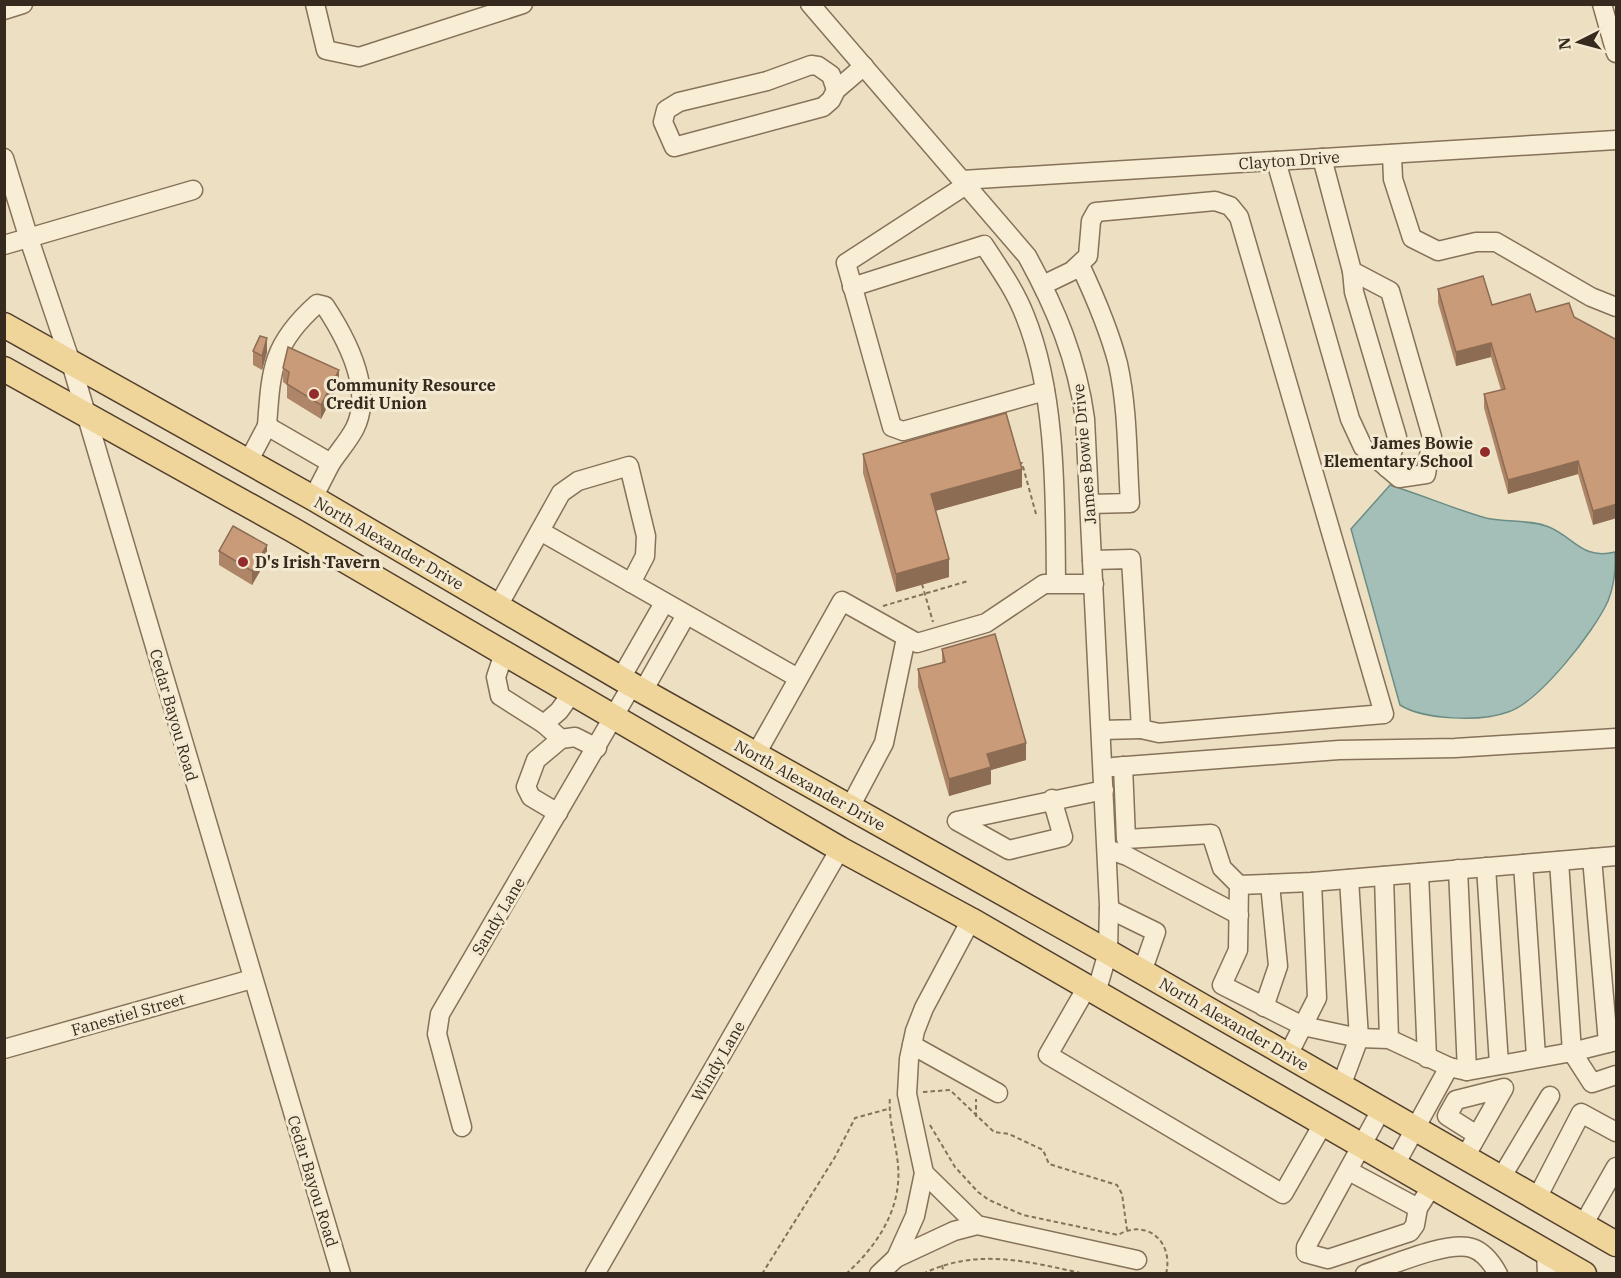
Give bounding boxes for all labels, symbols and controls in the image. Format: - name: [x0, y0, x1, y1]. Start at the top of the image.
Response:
- north arrow: [1549, 12, 1609, 72]
- text: N: [1553, 36, 1575, 51]
- street label: Clayton Drive: [1238, 146, 1340, 174]
- place label: Community Resource Credit Union: [326, 375, 496, 413]
- street label: James Bowie Drive: [1068, 383, 1100, 525]
- marker: Community Resource Credit Union: [307, 387, 321, 401]
- place label: James Bowie Elementary School: [1324, 433, 1473, 471]
- marker: James Bowie Elementary School: [1478, 445, 1492, 459]
- street label: North Alexander Drive: [311, 492, 467, 594]
- place label: D's Irish Tavern: [255, 552, 381, 572]
- marker: D's Irish Tavern: [236, 555, 250, 569]
- street label: Cedar Bayou Road: [146, 647, 203, 784]
- street label: North Alexander Drive: [731, 735, 889, 835]
- street label: Sandy Lane: [467, 873, 529, 959]
- street label: North Alexander Drive: [1156, 973, 1312, 1075]
- street label: Fanestiel Street: [69, 988, 187, 1040]
- street label: Windy Lane: [687, 1017, 749, 1105]
- street label: Cedar Bayou Road: [283, 1113, 343, 1250]

